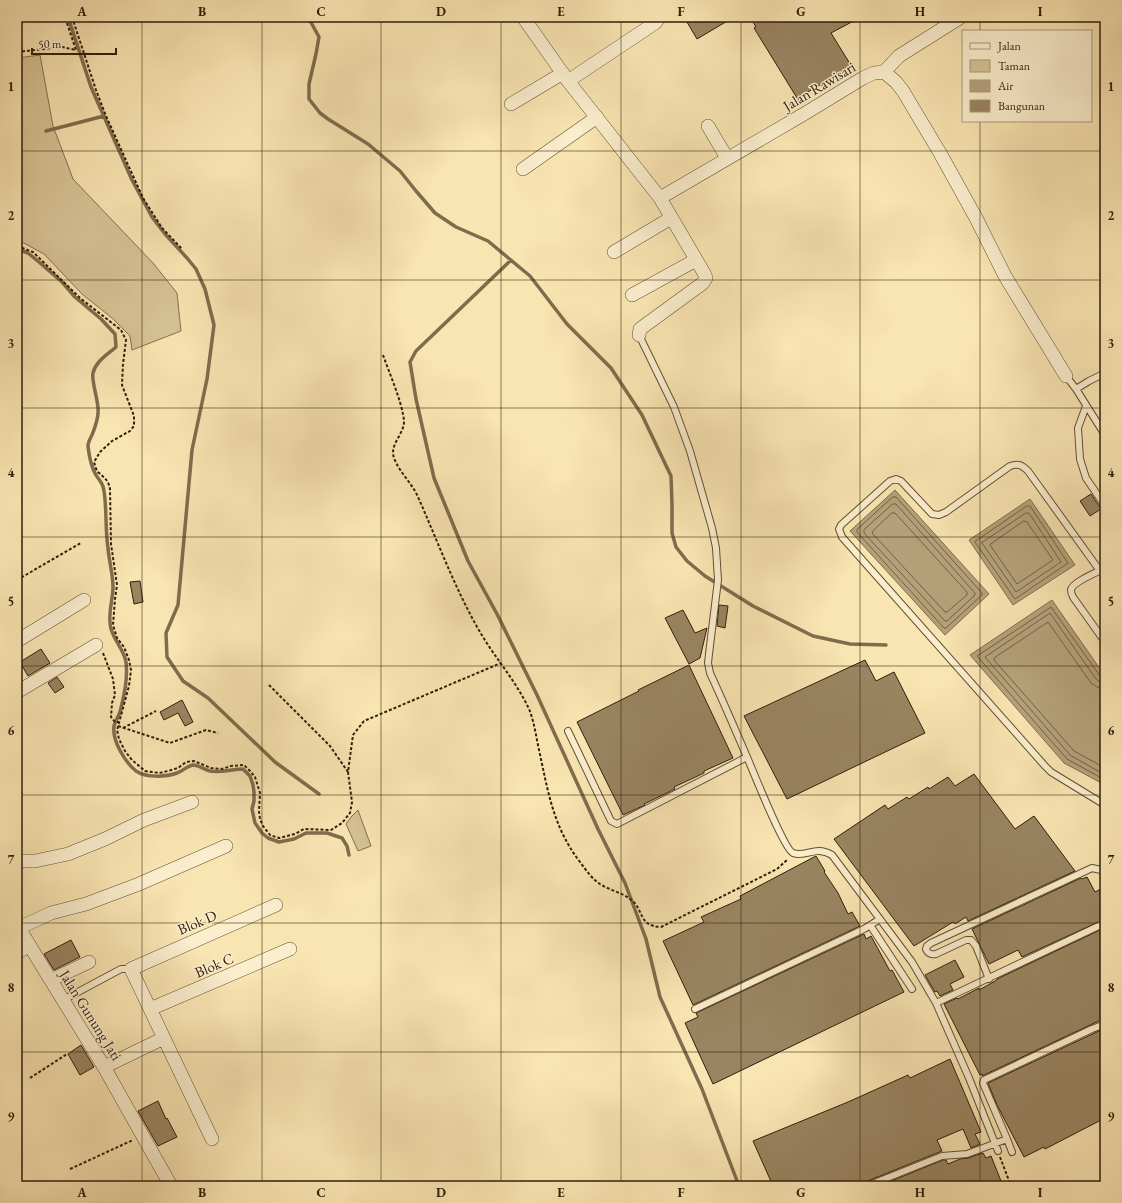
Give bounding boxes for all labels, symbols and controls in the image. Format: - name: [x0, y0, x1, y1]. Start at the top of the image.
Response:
- text: A: [76, 3, 87, 20]
- text: B: [198, 3, 206, 20]
- text: C: [316, 3, 326, 20]
- text: D: [436, 3, 446, 20]
- text: E: [557, 3, 565, 20]
- text: F: [677, 3, 685, 20]
- text: G: [796, 3, 806, 20]
- text: H: [915, 3, 926, 20]
- text: I: [1038, 3, 1043, 20]
- scale bar: [32, 30, 116, 56]
- legend: [962, 30, 1092, 122]
- text: 50 m: [38, 36, 62, 52]
- text: Jalan: [997, 38, 1022, 54]
- street label: Jalan Rawisari: [777, 57, 859, 116]
- text: Taman: [998, 58, 1031, 74]
- text: 1: [8, 78, 15, 95]
- text: Air: [997, 78, 1013, 94]
- text: 1: [1108, 78, 1115, 95]
- text: Bangunan: [998, 98, 1046, 114]
- text: 2: [8, 207, 15, 224]
- text: 2: [1108, 207, 1115, 224]
- text: 3: [8, 335, 15, 352]
- text: 3: [1108, 335, 1115, 352]
- text: 4: [8, 464, 15, 481]
- text: 4: [1108, 464, 1115, 481]
- text: 5: [8, 593, 14, 610]
- text: 5: [1108, 593, 1114, 610]
- text: 6: [8, 722, 15, 739]
- text: 6: [1108, 722, 1115, 739]
- text: 7: [8, 851, 15, 868]
- text: 7: [1108, 851, 1115, 868]
- street label: Blok D: [174, 905, 220, 939]
- street label: Blok C: [192, 948, 236, 982]
- street label: Jalan Gunung Jati: [55, 965, 127, 1064]
- text: 8: [8, 979, 15, 996]
- text: 8: [1108, 979, 1115, 996]
- text: 9: [8, 1108, 15, 1125]
- text: 9: [1108, 1108, 1115, 1125]
- text: A: [76, 1184, 87, 1201]
- text: B: [198, 1184, 206, 1201]
- text: C: [316, 1184, 326, 1201]
- text: D: [436, 1184, 446, 1201]
- text: E: [557, 1184, 565, 1201]
- text: F: [677, 1184, 685, 1201]
- text: G: [796, 1184, 806, 1201]
- text: H: [915, 1184, 926, 1201]
- text: I: [1038, 1184, 1043, 1201]

